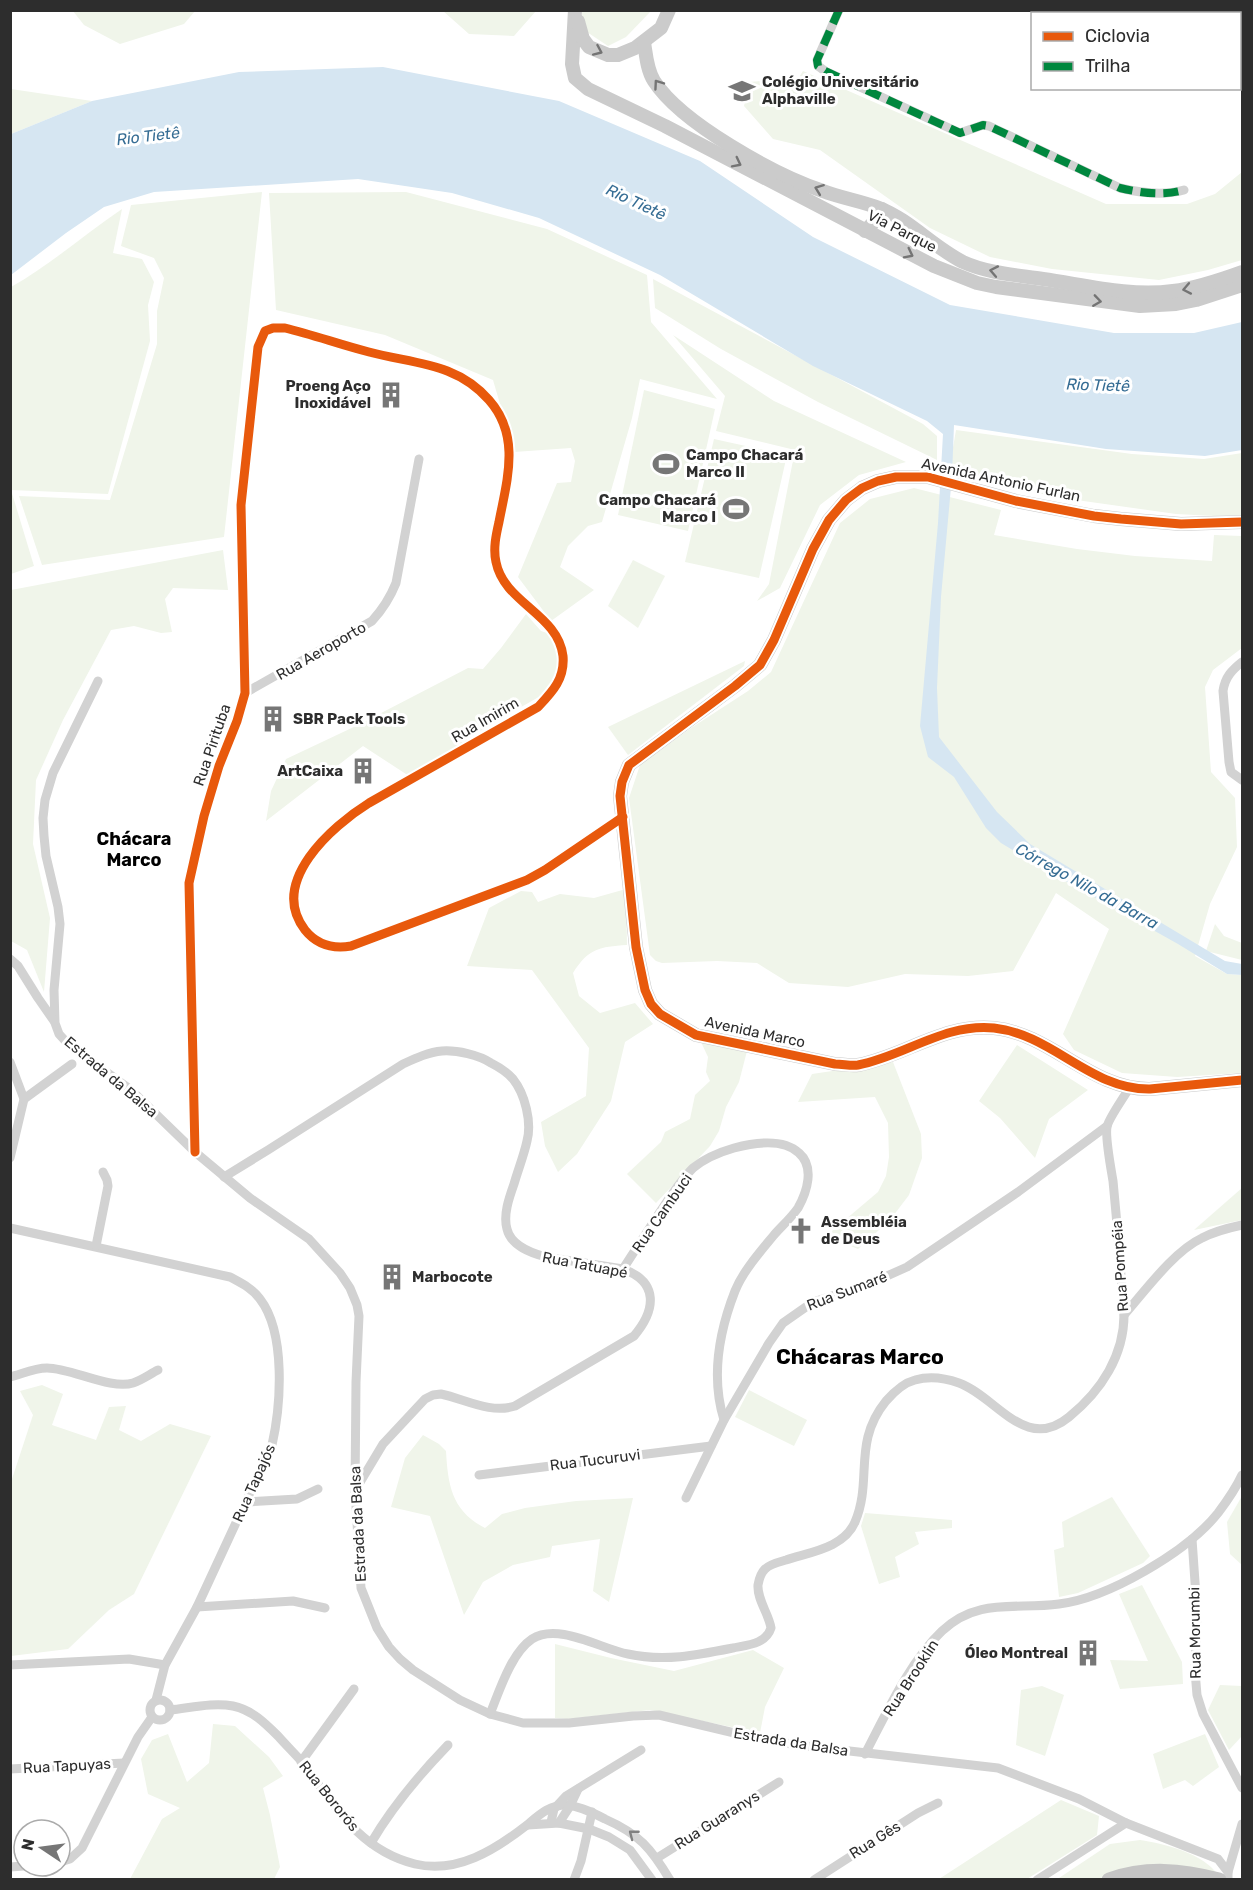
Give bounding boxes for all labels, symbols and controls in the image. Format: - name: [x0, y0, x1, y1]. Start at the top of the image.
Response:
- legend: [1031, 12, 1241, 90]
- text: Ciclovia: [1085, 25, 1150, 47]
- one-way arrow: [592, 44, 603, 56]
- text: Trilha: [1085, 55, 1130, 77]
- place label: Colégio Universitário Alphaville: [762, 73, 919, 108]
- school or university icon: Colégio Universitário Alphaville: [727, 76, 757, 106]
- one-way arrow: [654, 79, 665, 90]
- water label: Rio Tietê: [115, 123, 181, 149]
- one-way arrow: [731, 156, 741, 167]
- water label: Rio Tietê: [603, 180, 669, 224]
- one-way arrow: [814, 184, 825, 197]
- street label: Via Parque: [864, 206, 940, 256]
- one-way arrow: [903, 246, 914, 258]
- one-way arrow: [989, 265, 998, 277]
- one-way arrow: [1182, 282, 1192, 295]
- one-way arrow: [1092, 295, 1101, 307]
- water label: Rio Tietê: [1066, 374, 1130, 396]
- place label: Proeng Aço Inoxidável: [285, 377, 371, 412]
- building icon: Proeng Aço Inoxidável: [376, 380, 406, 410]
- place label: Campo Chacará Marco II: [686, 446, 803, 481]
- sports icon: Campo Chacará Marco II: [651, 449, 681, 479]
- street label: Avenida Antonio Furlan: [920, 454, 1082, 506]
- place label: Campo Chacará Marco I: [599, 491, 716, 526]
- sports icon: Campo Chacará Marco I: [721, 494, 751, 524]
- street label: Rua Aeroporto: [273, 618, 369, 684]
- street label: Rua Imirim: [448, 694, 522, 746]
- street label: Rua Pirituba: [190, 702, 234, 788]
- building icon: SBR Pack Tools: [258, 704, 288, 734]
- place label: SBR Pack Tools: [293, 710, 405, 728]
- building icon: ArtCaixa: [348, 756, 378, 786]
- place label: ArtCaixa: [277, 762, 343, 780]
- district label: Chácara Marco: [97, 828, 171, 871]
- water label: Córrego Nilo da Barra: [1012, 839, 1162, 933]
- street label: Avenida Marco: [703, 1013, 807, 1051]
- street label: Estrada da Balsa: [61, 1033, 161, 1121]
- street label: Rua Cambuci: [628, 1170, 696, 1256]
- place label: Assembléia de Deus: [821, 1213, 907, 1248]
- church icon: Assembléia de Deus: [786, 1216, 816, 1246]
- street label: Rua Pompéia: [1108, 1220, 1132, 1312]
- street label: Rua Tatuapé: [541, 1248, 629, 1282]
- building icon: Marbocote: [377, 1262, 407, 1292]
- street label: Rua Sumaré: [804, 1267, 890, 1315]
- place label: Marbocote: [412, 1268, 493, 1286]
- district label: Chácaras Marco: [776, 1344, 944, 1369]
- street label: Rua Tapajós: [229, 1441, 279, 1525]
- street label: Rua Tucuruvi: [549, 1446, 641, 1474]
- street label: Estrada da Balsa: [346, 1466, 370, 1582]
- street label: Rua Morumbi: [1185, 1587, 1205, 1679]
- street label: Rua Brooklin: [880, 1636, 942, 1720]
- building icon: Óleo Montreal: [1073, 1638, 1103, 1668]
- place label: Óleo Montreal: [965, 1644, 1068, 1662]
- street label: Estrada da Balsa: [732, 1724, 850, 1760]
- street label: Rua Tapuyas: [23, 1755, 112, 1777]
- street label: Rua Bororós: [295, 1757, 363, 1835]
- street label: Rua Guaranys: [671, 1787, 763, 1853]
- street label: Rua Gês: [846, 1817, 904, 1863]
- north arrow: [12, 1818, 72, 1878]
- one-way arrow: [629, 1831, 640, 1842]
- text: N: [17, 1837, 38, 1852]

